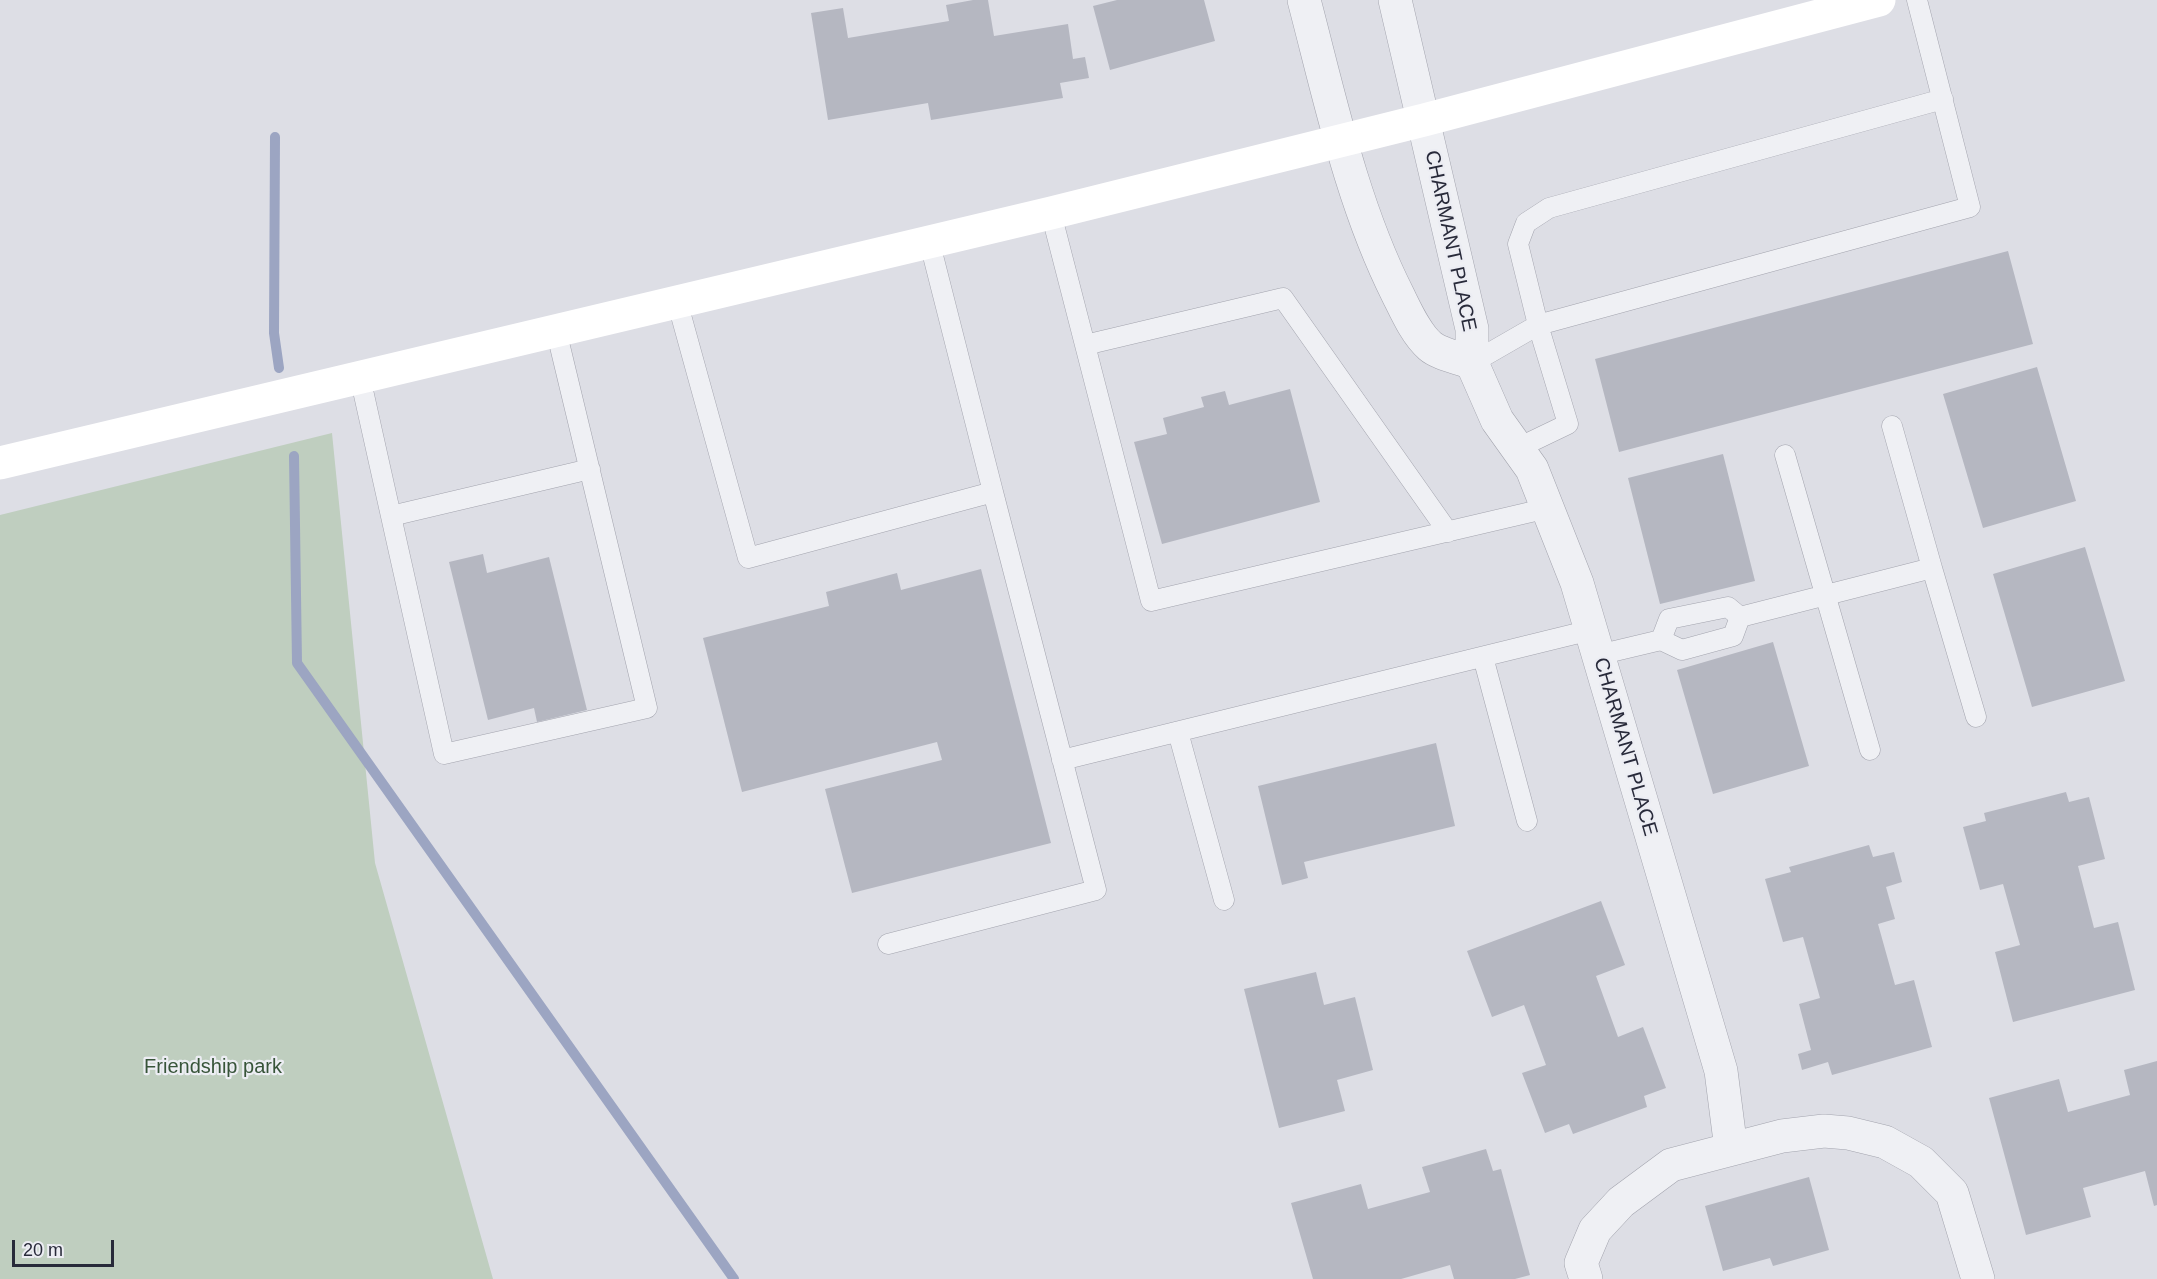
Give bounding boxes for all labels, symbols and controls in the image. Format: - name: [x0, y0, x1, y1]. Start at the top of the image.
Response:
- street label: CHARMANT PLACE: [1419, 148, 1481, 334]
- street label: CHARMANT PLACE: [1588, 655, 1662, 839]
- park label: Friendship park: [144, 1055, 282, 1079]
- scale bar: [15, 1228, 117, 1266]
- text: 20 m: [23, 1240, 63, 1260]

